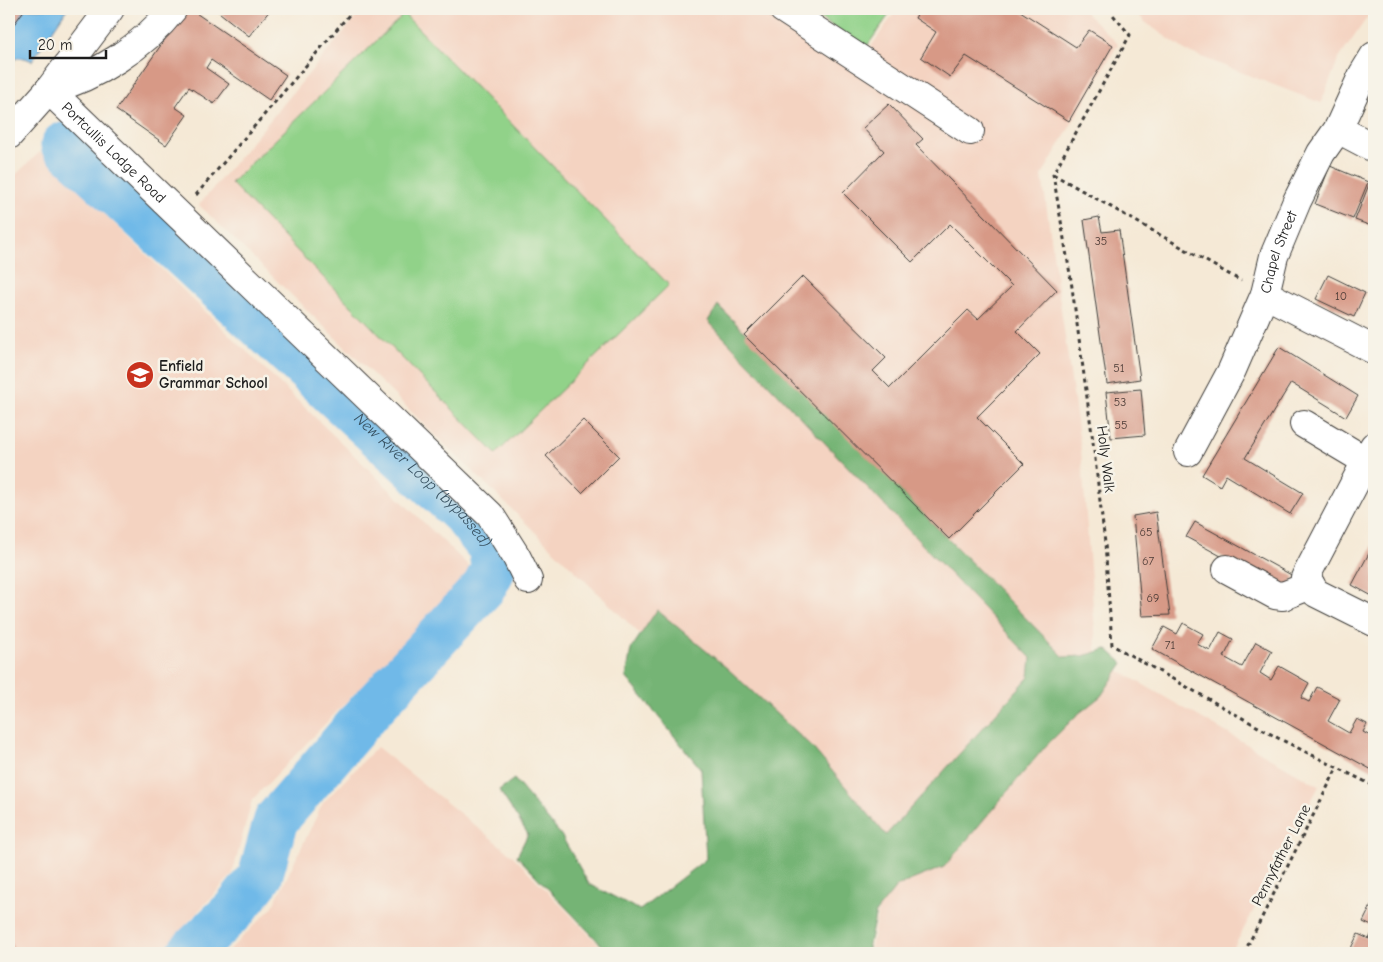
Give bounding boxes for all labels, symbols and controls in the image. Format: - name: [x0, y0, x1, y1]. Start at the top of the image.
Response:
- scale bar: [30, 28, 106, 60]
- text: 20 m: [38, 36, 72, 54]
- street label: Portcullis Lodge Road: [58, 98, 170, 207]
- street label: Chapel Street: [1256, 207, 1301, 295]
- house number: 35: [1095, 234, 1107, 248]
- house number: 10: [1335, 289, 1347, 303]
- place label: Enfield Grammar School: [159, 357, 268, 392]
- school or university icon: Enfield Grammar School: [125, 360, 155, 390]
- house number: 51: [1113, 361, 1125, 375]
- house number: 53: [1114, 395, 1126, 409]
- water label: New River Loop (bypassed): [350, 409, 495, 551]
- house number: 55: [1114, 418, 1128, 432]
- street label: Holly Walk: [1093, 424, 1119, 494]
- house number: 65: [1139, 525, 1153, 539]
- house number: 67: [1142, 554, 1154, 568]
- house number: 69: [1147, 591, 1159, 605]
- house number: 71: [1165, 638, 1175, 652]
- street label: Pennyfather Lane: [1248, 801, 1315, 909]

